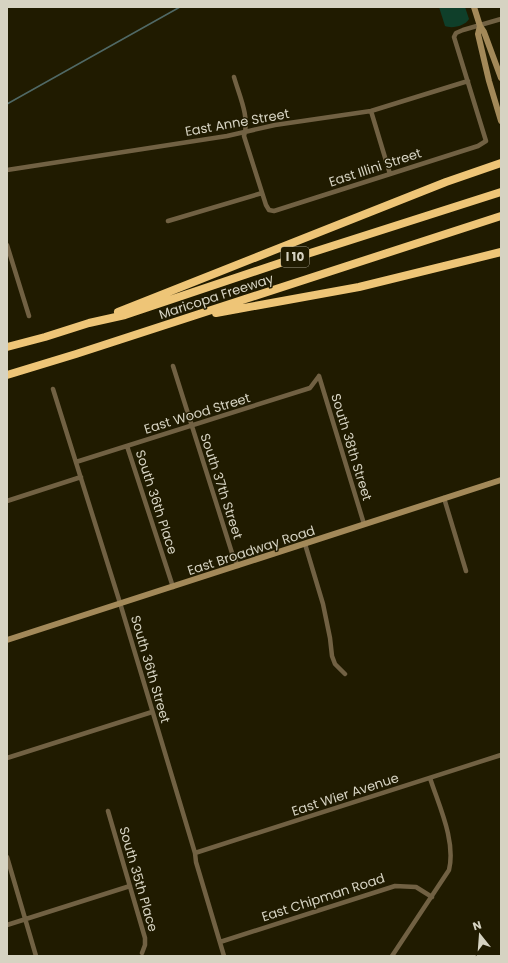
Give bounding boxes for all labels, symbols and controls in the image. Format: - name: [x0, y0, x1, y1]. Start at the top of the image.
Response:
- street label: East Anne Street: [184, 104, 291, 141]
- street label: East Illini Street: [326, 143, 424, 191]
- road number: I 10: [281, 247, 309, 267]
- street label: Maricopa Freeway: [156, 269, 277, 324]
- street label: East Wood Street: [142, 388, 253, 439]
- street label: South 38th Street: [326, 391, 377, 503]
- street label: South 37th Street: [195, 431, 248, 542]
- street label: South 36th Place: [131, 448, 182, 557]
- street label: East Broadway Road: [185, 521, 317, 580]
- street label: South 36th Street: [126, 613, 175, 726]
- street label: East Wier Avenue: [289, 768, 401, 821]
- street label: South 35th Place: [114, 824, 163, 934]
- street label: East Chipman Road: [259, 869, 387, 926]
- north arrow: [460, 915, 500, 955]
- text: N: [471, 917, 483, 934]

